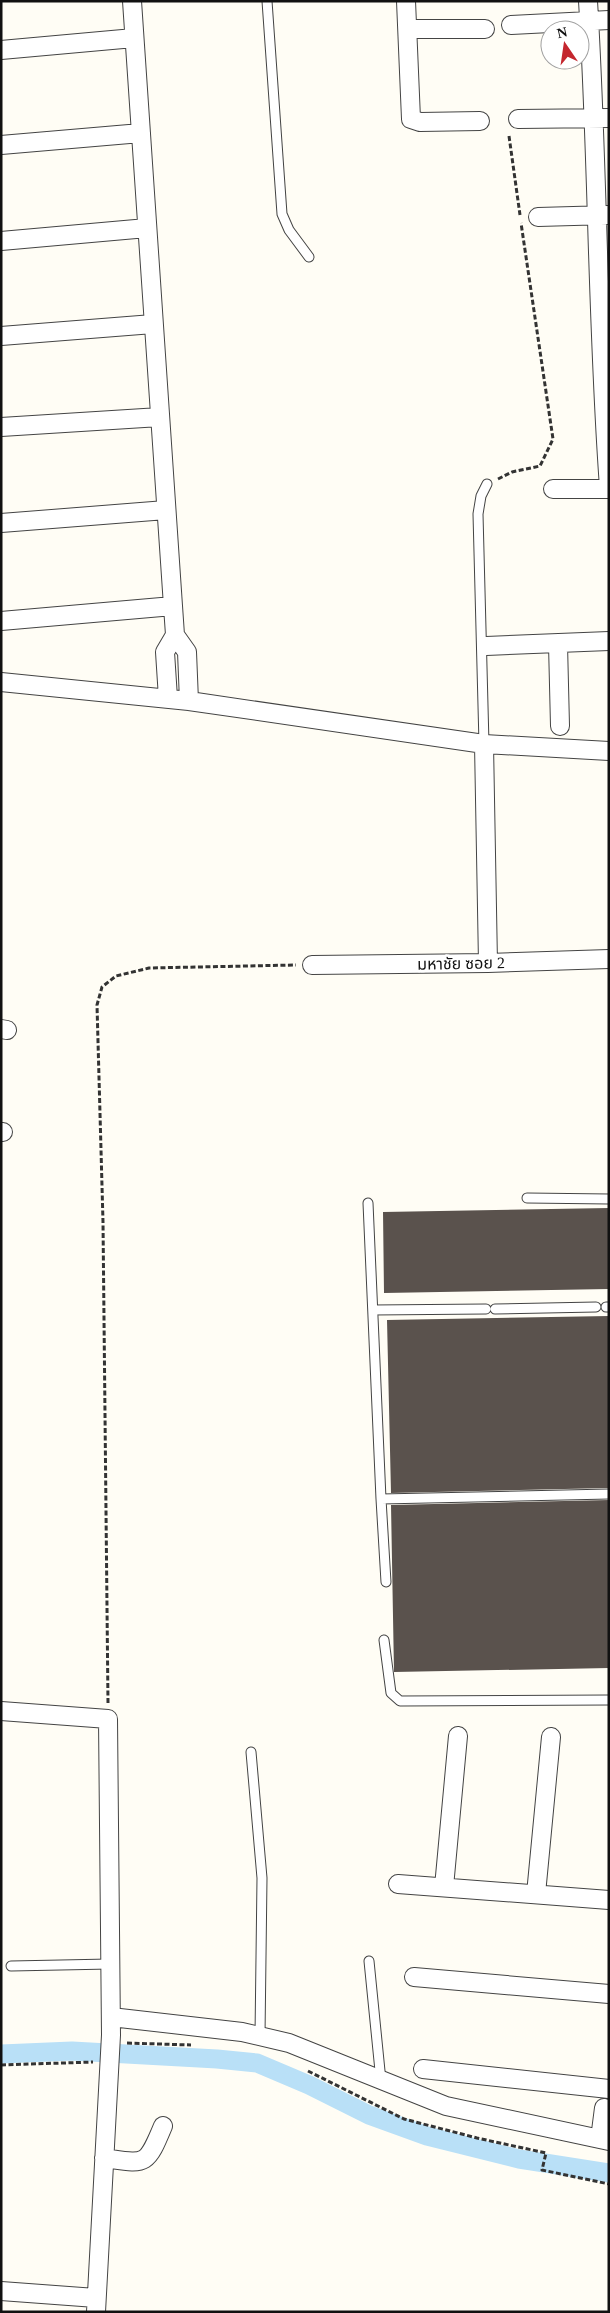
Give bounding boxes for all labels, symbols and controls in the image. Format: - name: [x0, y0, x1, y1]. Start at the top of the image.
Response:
- north arrow: [540, 20, 590, 70]
- text: N: [556, 24, 569, 41]
- street label: มหาชัย ซอย 2: [417, 954, 505, 973]

